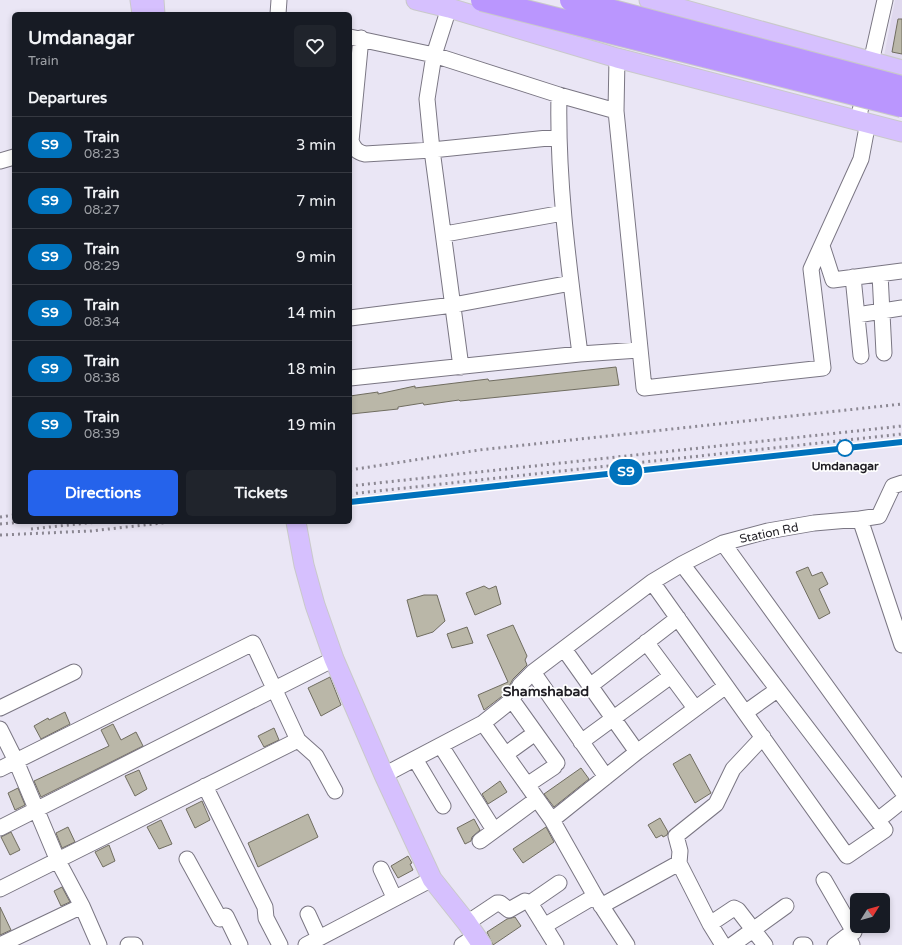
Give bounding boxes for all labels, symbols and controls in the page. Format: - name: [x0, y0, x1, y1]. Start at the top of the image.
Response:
- button: heart: [294, 25, 336, 67]
- text: Umdanagar: [28, 27, 134, 49]
- text: Train: [28, 53, 59, 69]
- text: Departures: [28, 89, 107, 107]
- text: Train: [84, 128, 119, 146]
- text: S9: [41, 136, 59, 153]
- text: 3 min: [296, 136, 336, 154]
- text: 08:23: [84, 146, 120, 162]
- text: Train: [84, 184, 119, 202]
- text: S9: [41, 192, 59, 209]
- text: 7 min: [296, 192, 336, 210]
- text: 08:27: [84, 202, 120, 218]
- text: Train: [84, 240, 119, 258]
- text: S9: [41, 248, 59, 265]
- text: 9 min: [296, 248, 336, 266]
- text: 08:29: [84, 258, 120, 274]
- text: Train: [84, 296, 119, 314]
- text: S9: [41, 304, 59, 321]
- text: 14 min: [287, 304, 336, 322]
- text: 08:34: [84, 314, 120, 330]
- text: Train: [84, 352, 119, 370]
- text: S9: [41, 360, 59, 377]
- text: 18 min: [287, 360, 336, 378]
- text: 08:38: [84, 370, 120, 386]
- text: Train: [84, 408, 119, 426]
- text: S9: [41, 416, 59, 433]
- text: 19 min: [287, 416, 336, 434]
- text: 08:39: [84, 426, 120, 442]
- marker: Umdanagar: [836, 439, 854, 457]
- line badge: S9: [608, 459, 644, 485]
- place label: Umdanagar: [811, 459, 879, 474]
- text: S9: [617, 463, 635, 480]
- button: Directions: [28, 470, 178, 516]
- button: Tickets: [186, 470, 336, 516]
- street label: Station Rd: [738, 520, 800, 546]
- district label: Shamshabad: [503, 683, 589, 700]
- north arrow: [850, 893, 890, 933]
- map controls: [850, 893, 890, 933]

